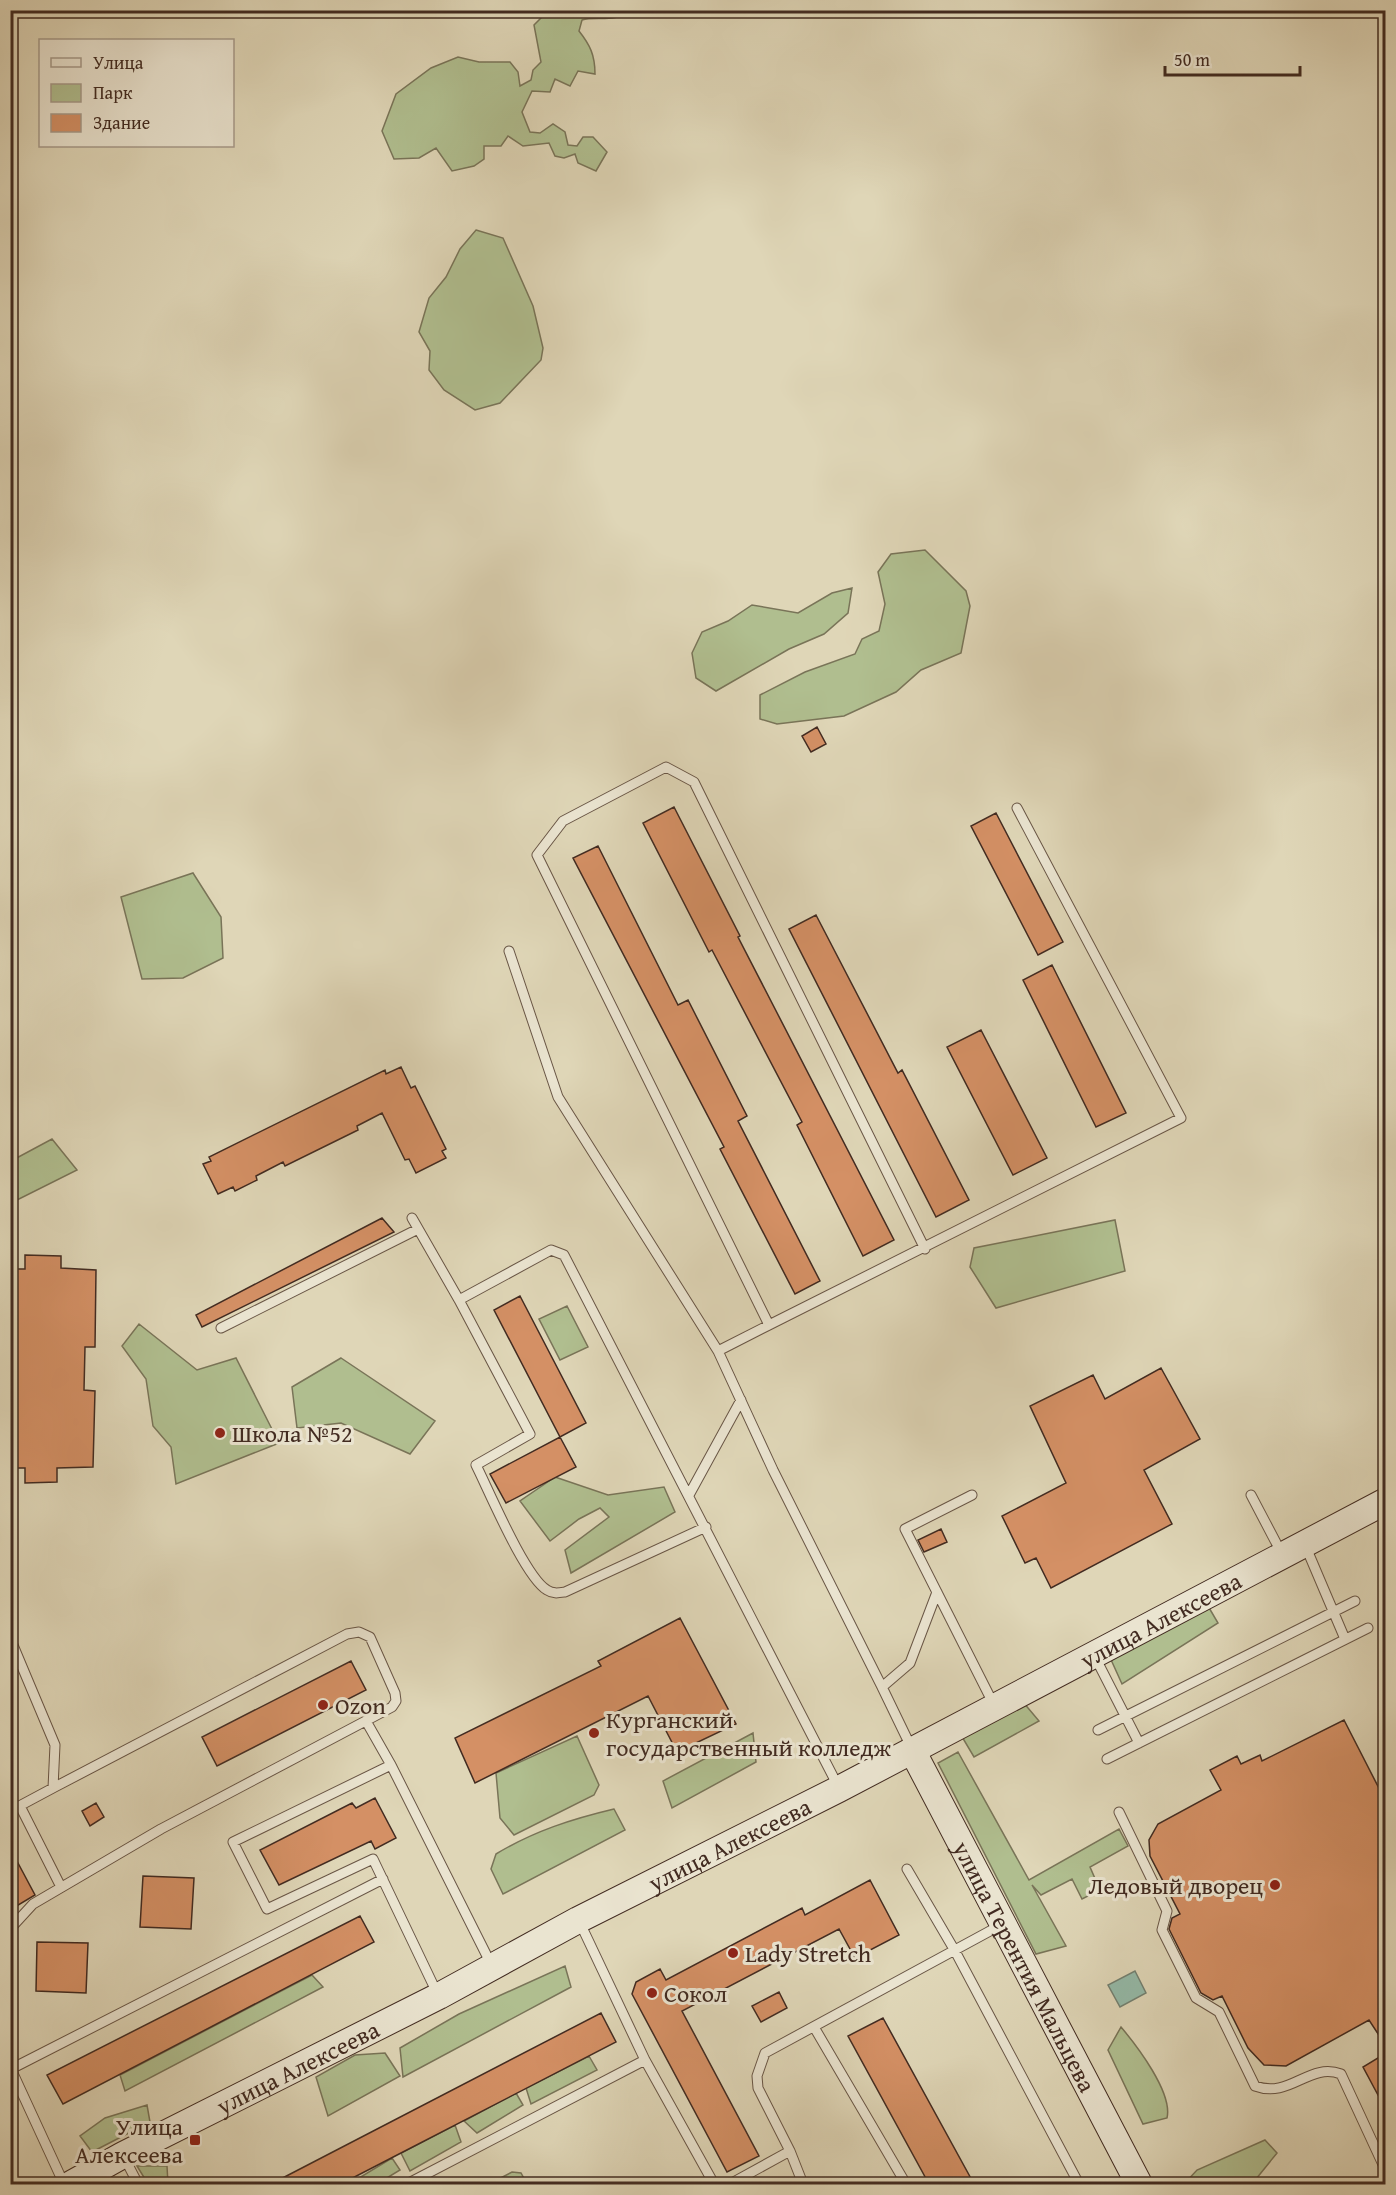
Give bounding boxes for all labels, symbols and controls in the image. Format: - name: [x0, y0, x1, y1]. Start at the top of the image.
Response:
- legend: [39, 39, 234, 147]
- scale bar: [1165, 39, 1300, 77]
- text: 50 m: [1174, 46, 1210, 73]
- text: Улица: [93, 49, 144, 76]
- text: Парк: [93, 79, 133, 106]
- text: Здание: [93, 109, 150, 136]
- place label: Школа №52: [232, 1416, 353, 1451]
- marker: Школа №52: [213, 1426, 227, 1440]
- street label: улица Алексеева: [1073, 1563, 1248, 1677]
- place label: Ozon: [335, 1688, 386, 1723]
- marker: Ozon: [316, 1698, 330, 1712]
- place label: Курганский государственный колледж: [606, 1702, 892, 1765]
- marker: Курганский государственный колледж: [587, 1726, 601, 1740]
- street label: улица Алексеева: [641, 1788, 817, 1900]
- street label: улица Терентия Мальцева: [944, 1833, 1106, 2099]
- place label: Ледовый дворец: [1088, 1868, 1263, 1903]
- marker: Ледовый дворец: [1268, 1878, 1282, 1892]
- place label: Lady Stretch: [745, 1936, 872, 1971]
- marker: Lady Stretch: [726, 1946, 740, 1960]
- place label: Сокол: [664, 1976, 727, 2011]
- marker: Сокол: [645, 1986, 659, 2000]
- street label: улица Алексеева: [209, 2011, 386, 2123]
- place label: Улица Алексеева: [75, 2109, 184, 2172]
- marker: Улица Алексеева: [188, 2133, 202, 2147]

